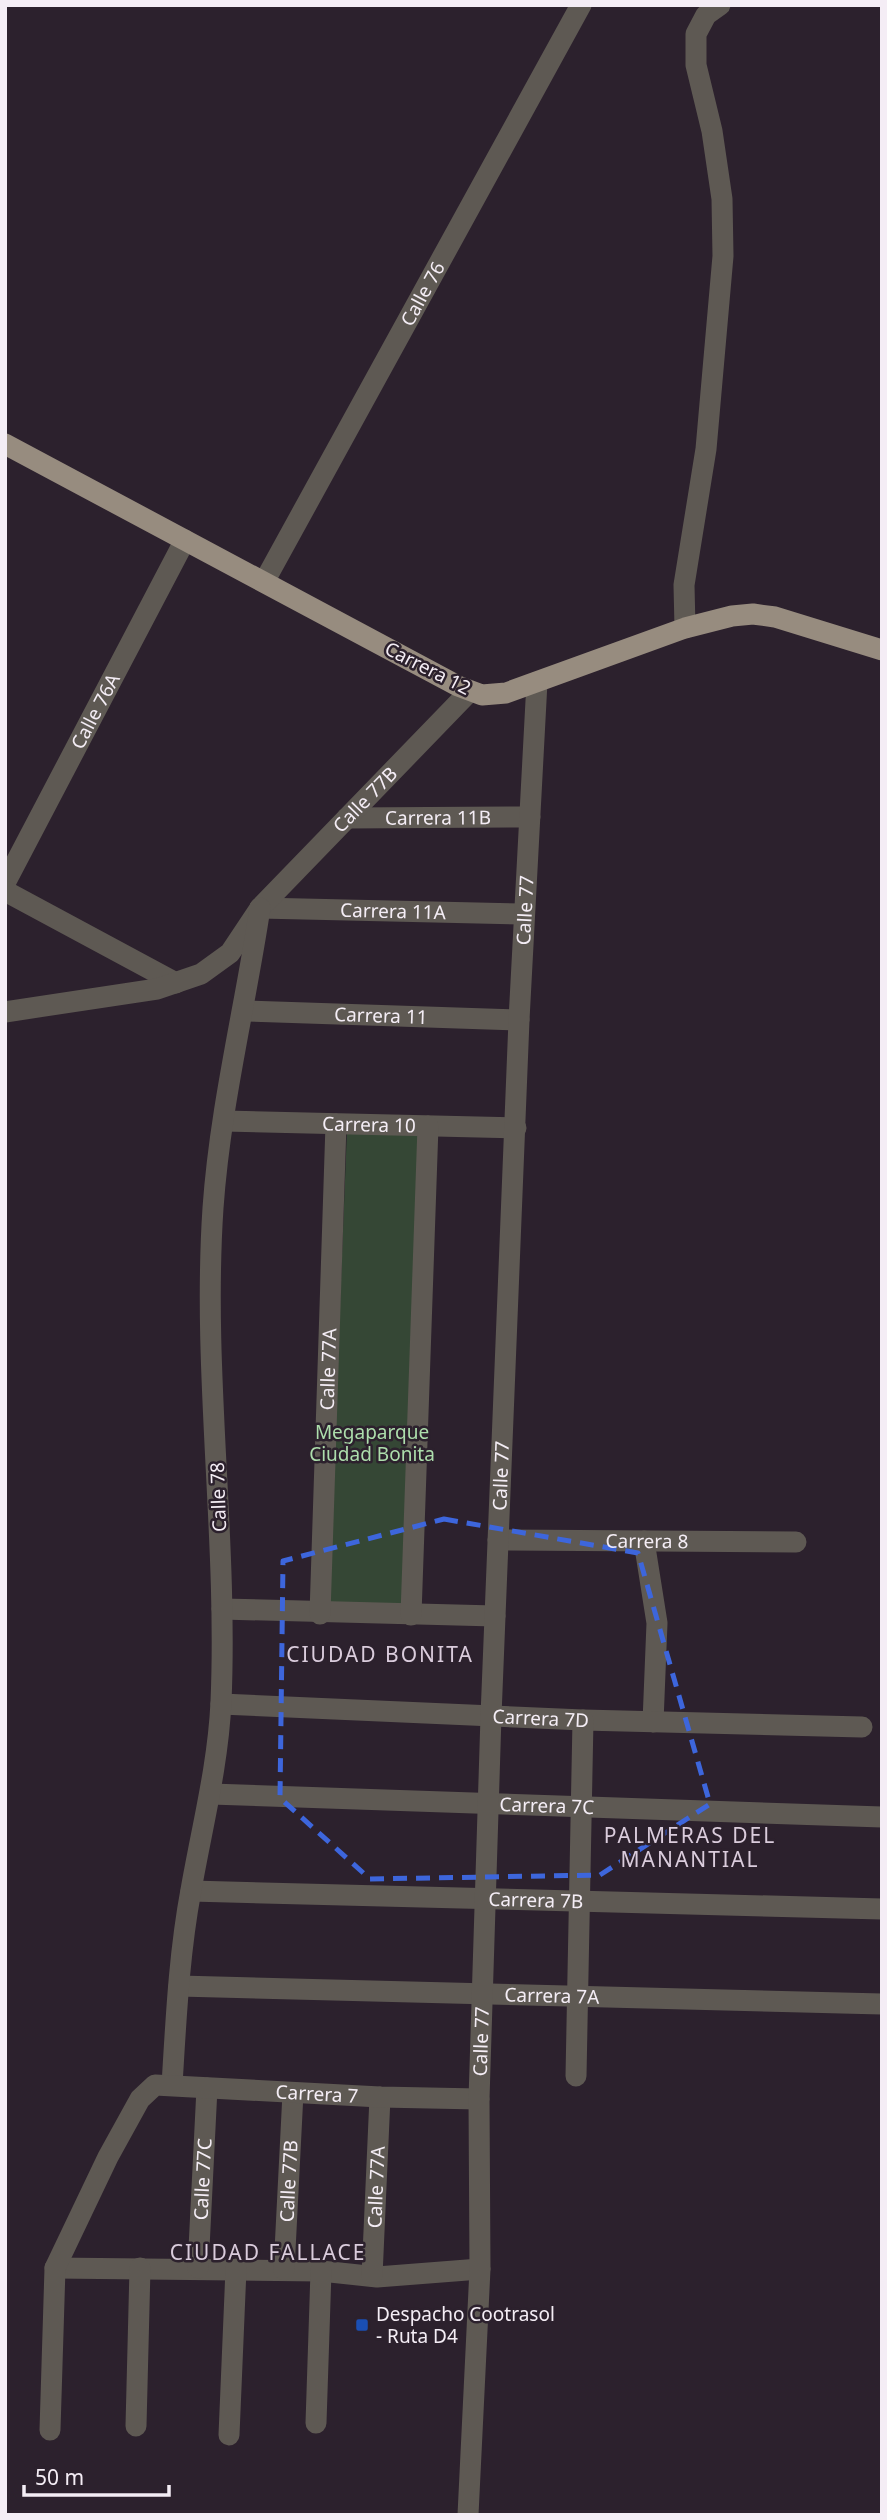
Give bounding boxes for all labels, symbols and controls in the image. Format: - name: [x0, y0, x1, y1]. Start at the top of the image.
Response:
- street label: Calle 76: [394, 257, 451, 331]
- street label: Carrera 12: [380, 635, 476, 701]
- street label: Calle 76A: [65, 668, 126, 754]
- street label: Calle 77B: [327, 761, 403, 838]
- street label: Carrera 11B: [385, 804, 491, 831]
- street label: Calle 77: [510, 875, 540, 946]
- street label: Carrera 11A: [340, 897, 447, 925]
- street label: Carrera 11: [334, 1001, 428, 1030]
- street label: Carrera 10: [322, 1110, 416, 1139]
- street label: Calle 77A: [314, 1327, 342, 1411]
- park label: Megaparque Ciudad Bonita: [309, 1419, 435, 1467]
- street label: Calle 77: [486, 1440, 515, 1511]
- street label: Calle 78: [204, 1462, 232, 1532]
- street label: Carrera 8: [606, 1528, 688, 1554]
- district label: CIUDAD BONITA: [286, 1640, 474, 1668]
- street label: Carrera 7D: [492, 1703, 590, 1733]
- street label: Carrera 7C: [499, 1791, 595, 1820]
- district label: PALMERAS DEL MANANTIAL: [604, 1821, 776, 1873]
- street label: Carrera 7B: [488, 1886, 584, 1914]
- street label: Carrera 7A: [504, 1981, 600, 2010]
- street label: Calle 77: [467, 2006, 495, 2077]
- street label: Carrera 7: [275, 2078, 359, 2109]
- street label: Calle 77C: [187, 2138, 217, 2221]
- street label: Calle 77B: [273, 2139, 304, 2223]
- street label: Calle 77A: [361, 2145, 391, 2229]
- district label: CIUDAD FALLACE: [170, 2238, 366, 2266]
- place label: Despacho Cootrasol - Ruta D4: [376, 2301, 555, 2349]
- marker: Despacho Cootrasol - Ruta D4: [354, 2317, 370, 2333]
- scale bar: [24, 2454, 170, 2498]
- text: 50 m: [35, 2463, 84, 2491]

